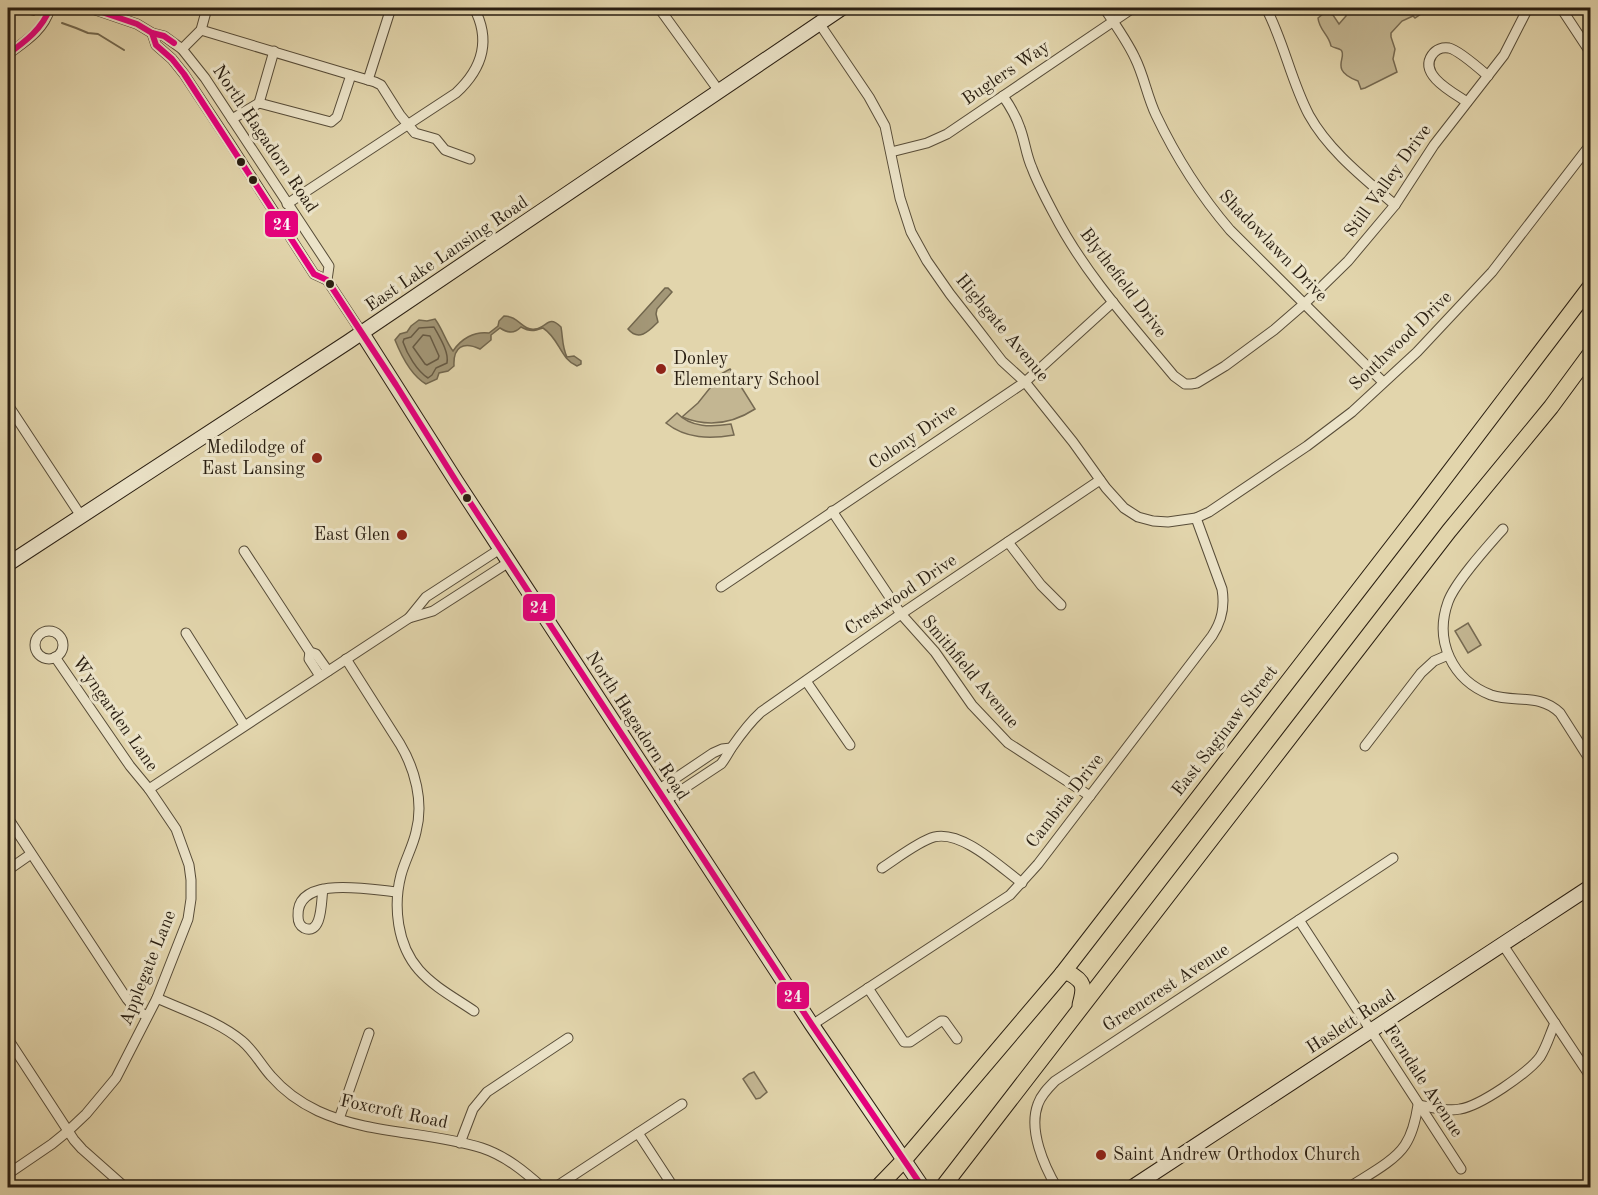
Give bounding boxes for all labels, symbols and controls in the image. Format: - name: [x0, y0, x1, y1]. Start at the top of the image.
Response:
- street label: Buglers Way: [959, 37, 1053, 109]
- street label: North Hagadorn Road: [209, 62, 321, 216]
- street label: Still Valley Drive: [1341, 121, 1435, 241]
- unlabelled marker: [235, 156, 247, 168]
- unlabelled marker: [247, 174, 259, 186]
- street label: Shadowlawn Drive: [1215, 187, 1331, 305]
- street label: East Lake Lansing Road: [362, 193, 532, 315]
- line badge: 24: [264, 210, 299, 238]
- text: 24: [273, 218, 291, 234]
- street label: Blythefield Drive: [1076, 225, 1170, 341]
- street label: Highgate Avenue: [952, 271, 1052, 385]
- unlabelled marker: [324, 278, 336, 290]
- street label: Southwood Drive: [1346, 288, 1456, 394]
- place label: Donley Elementary School: [673, 350, 820, 389]
- marker: Donley Elementary School: [654, 362, 668, 376]
- street label: Colony Drive: [866, 401, 960, 473]
- place label: Medilodge of East Lansing: [202, 439, 306, 478]
- marker: Medilodge of East Lansing: [310, 451, 324, 465]
- unlabelled marker: [461, 492, 473, 504]
- place label: East Glen: [314, 526, 390, 544]
- marker: East Glen: [395, 528, 409, 542]
- street label: Crestwood Drive: [842, 551, 960, 639]
- line badge: 24: [522, 593, 556, 622]
- text: 24: [530, 601, 548, 617]
- street label: Smithfield Avenue: [918, 612, 1022, 732]
- street label: North Hagadorn Road: [582, 648, 692, 804]
- street label: Wyngarden Lane: [69, 653, 161, 775]
- street label: East Saginaw Street: [1169, 662, 1281, 800]
- street label: Cambria Drive: [1023, 751, 1107, 851]
- street label: Applegate Lane: [117, 908, 179, 1028]
- street label: Greencrest Avenue: [1100, 941, 1232, 1035]
- line badge: 24: [776, 981, 810, 1010]
- street label: Haslett Road: [1303, 987, 1399, 1057]
- text: 24: [784, 990, 802, 1006]
- street label: Ferndale Avenue: [1380, 1022, 1466, 1140]
- street label: Foxcroft Road: [338, 1092, 450, 1132]
- place label: Saint Andrew Orthodox Church: [1113, 1146, 1360, 1164]
- marker: Saint Andrew Orthodox Church: [1094, 1148, 1108, 1162]

